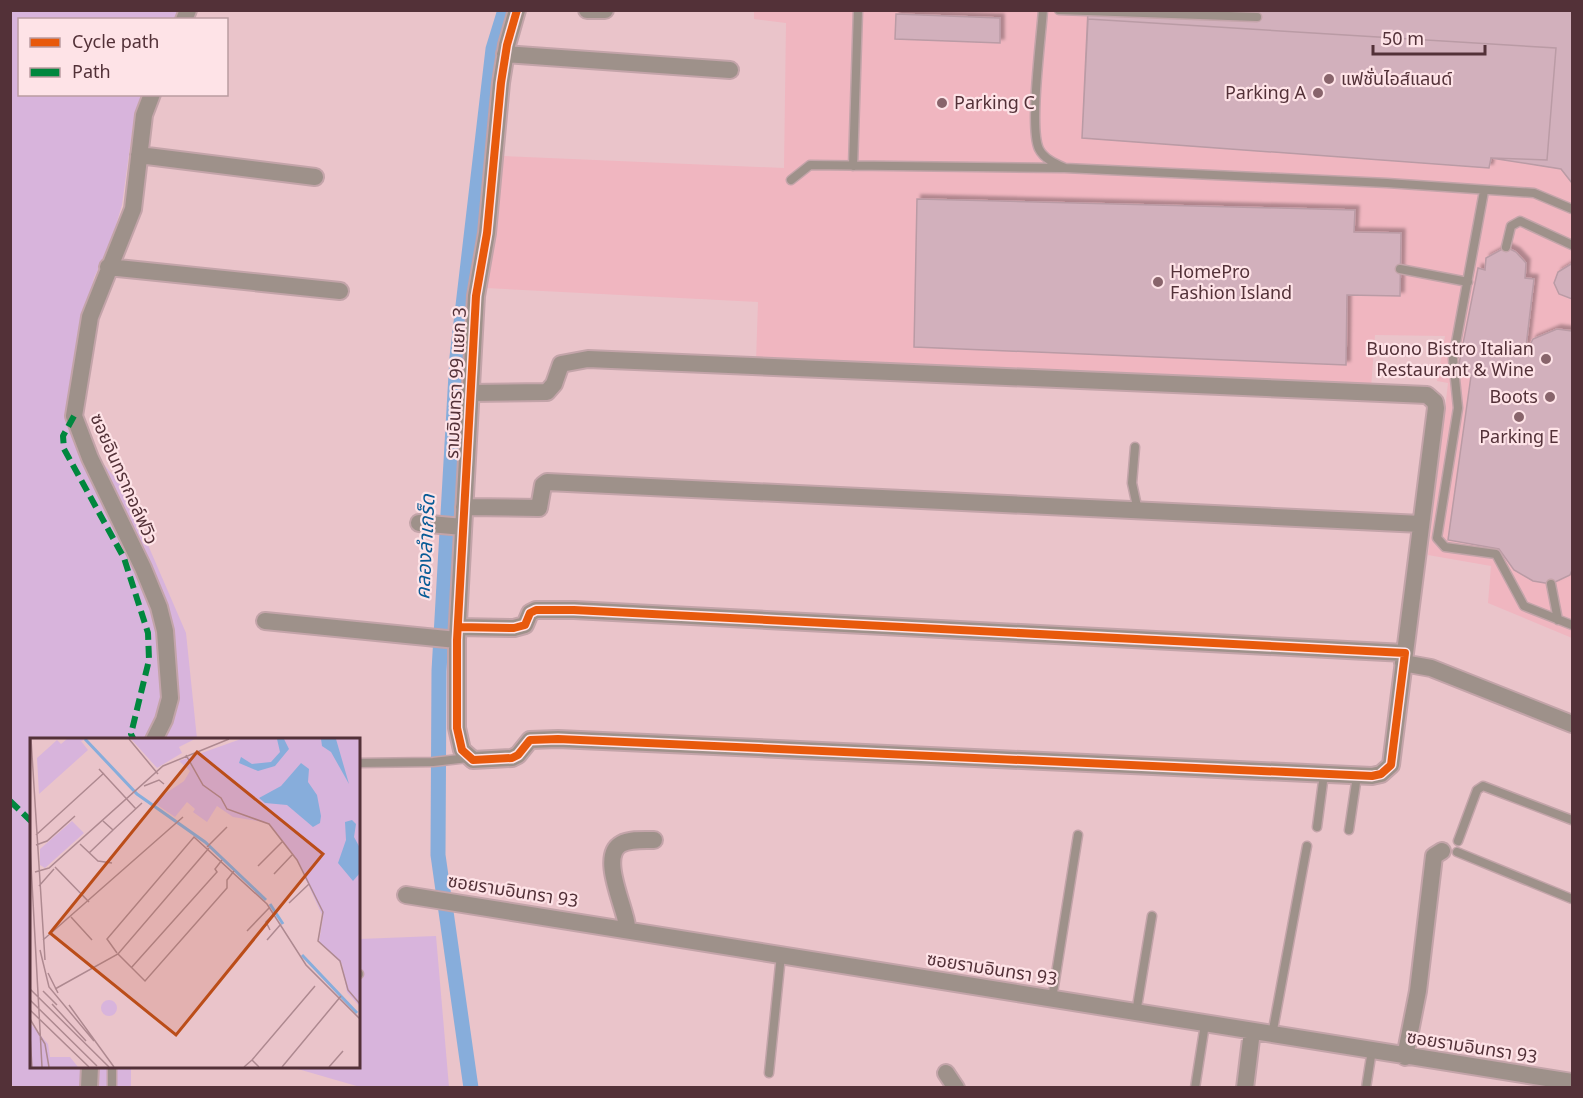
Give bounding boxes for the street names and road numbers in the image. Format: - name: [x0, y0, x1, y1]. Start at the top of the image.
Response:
- street label: รามอินทรา 99 แยก 3: [439, 307, 471, 459]
- street label: ซอยอินทรากอล์ฟวิว: [85, 409, 165, 548]
- street label: ซอยรามอินทรา 93: [446, 868, 580, 912]
- street label: ซอยรามอินทรา 93: [925, 946, 1059, 990]
- street label: ซอยรามอินทรา 93: [1405, 1024, 1539, 1068]

